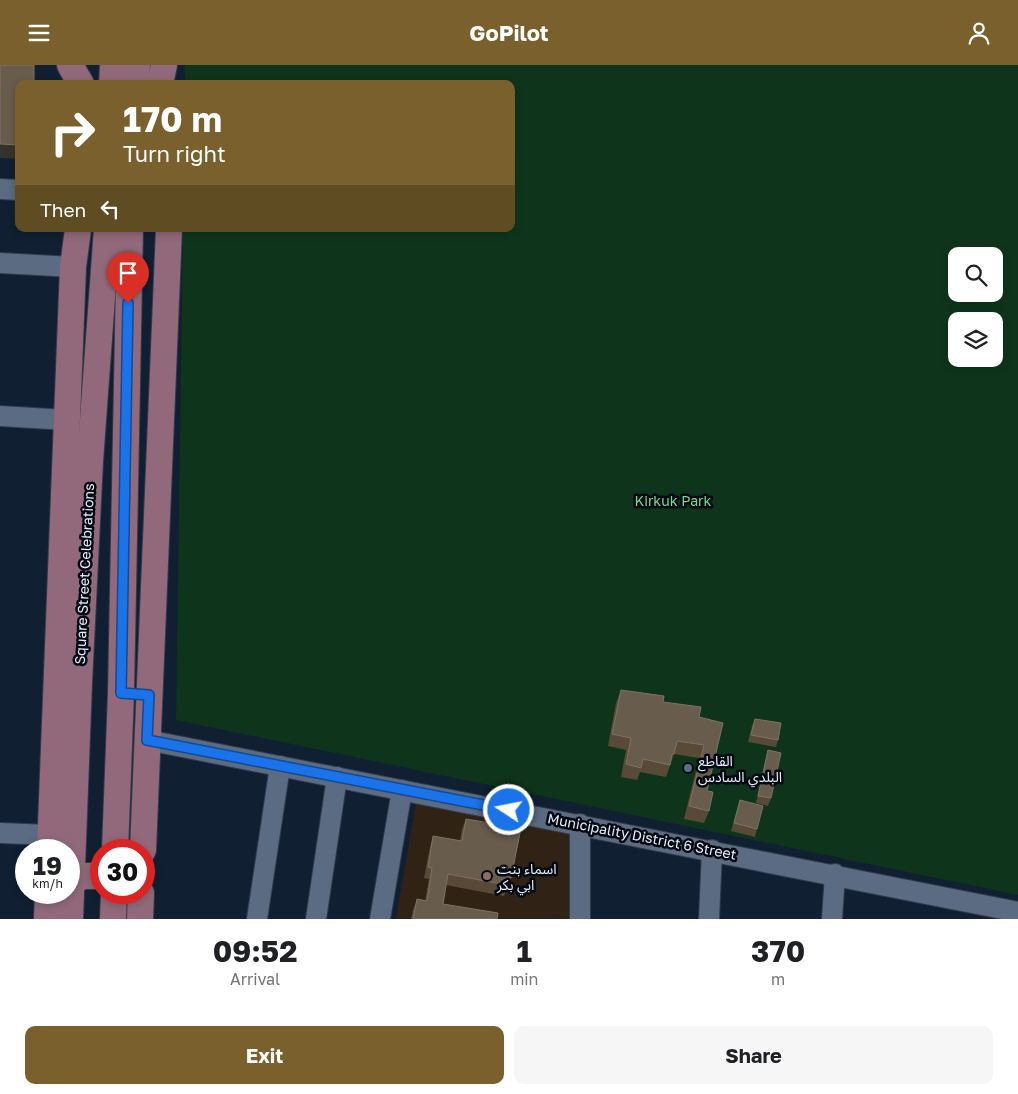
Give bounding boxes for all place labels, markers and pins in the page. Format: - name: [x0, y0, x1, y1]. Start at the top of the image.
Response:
- pin: [107, 252, 149, 303]
- place label: القاطع البلدي السادس: [698, 752, 782, 788]
- marker: القاطع البلدي السادس: [682, 762, 694, 774]
- place label: اسماء بنت ابي بكر: [496, 860, 557, 896]
- marker: اسماء بنت ابي بكر: [481, 870, 493, 882]

